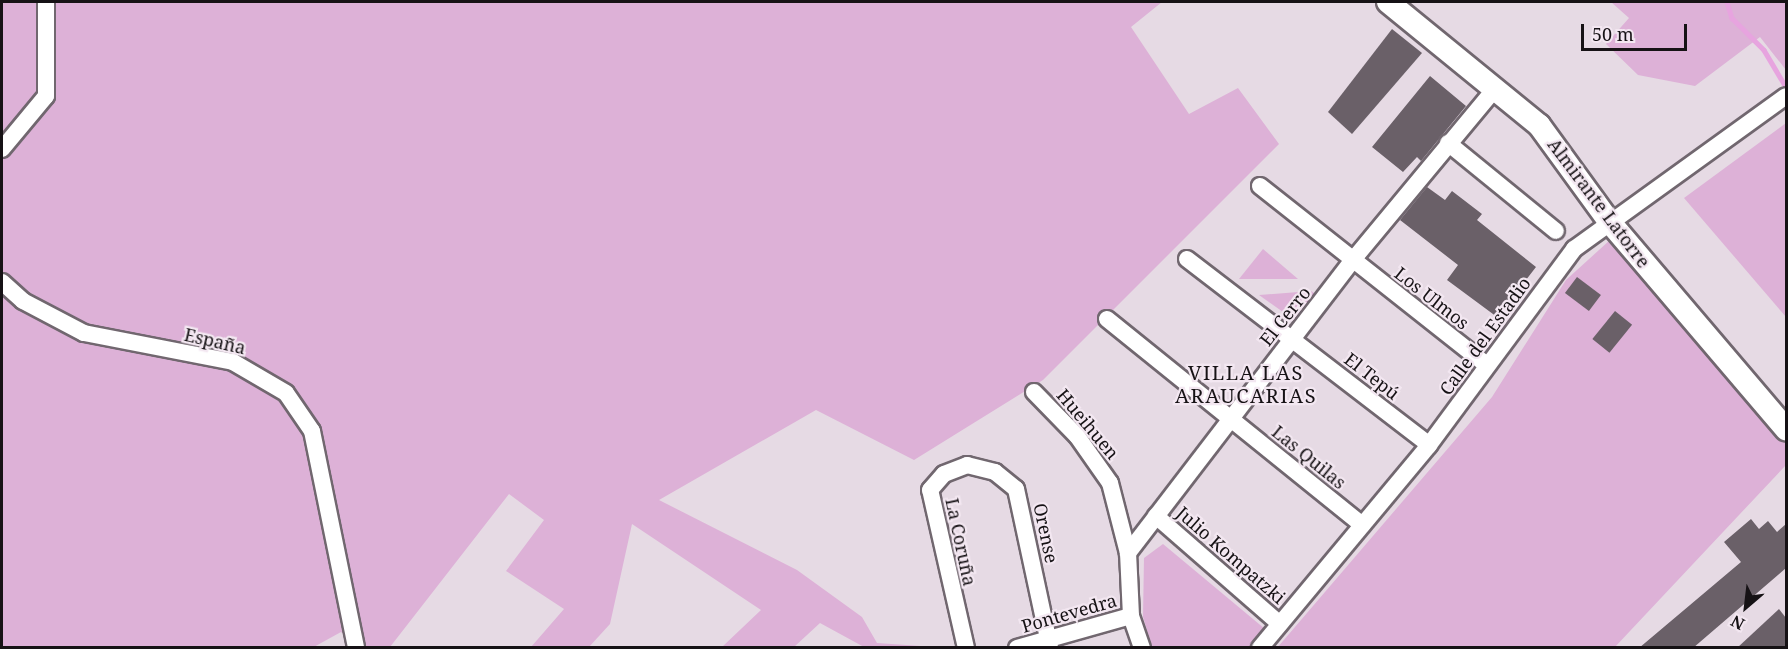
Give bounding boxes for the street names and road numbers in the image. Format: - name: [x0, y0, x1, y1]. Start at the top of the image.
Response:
- street label: Almirante Latorre: [1543, 134, 1655, 272]
- street label: Los Ulmos: [1391, 262, 1473, 334]
- street label: Calle del Estadio: [1435, 273, 1535, 399]
- street label: El Cerro: [1255, 282, 1315, 350]
- street label: España: [182, 323, 248, 359]
- street label: El Tepú: [1340, 348, 1404, 404]
- street label: Hueihuen: [1052, 384, 1124, 464]
- street label: Las Quilas: [1268, 421, 1350, 493]
- street label: La Coruña: [941, 496, 981, 588]
- street label: Orense: [1029, 501, 1063, 565]
- street label: Julio Kompatzki: [1172, 502, 1290, 608]
- street label: Pontevedra: [1019, 589, 1119, 637]

